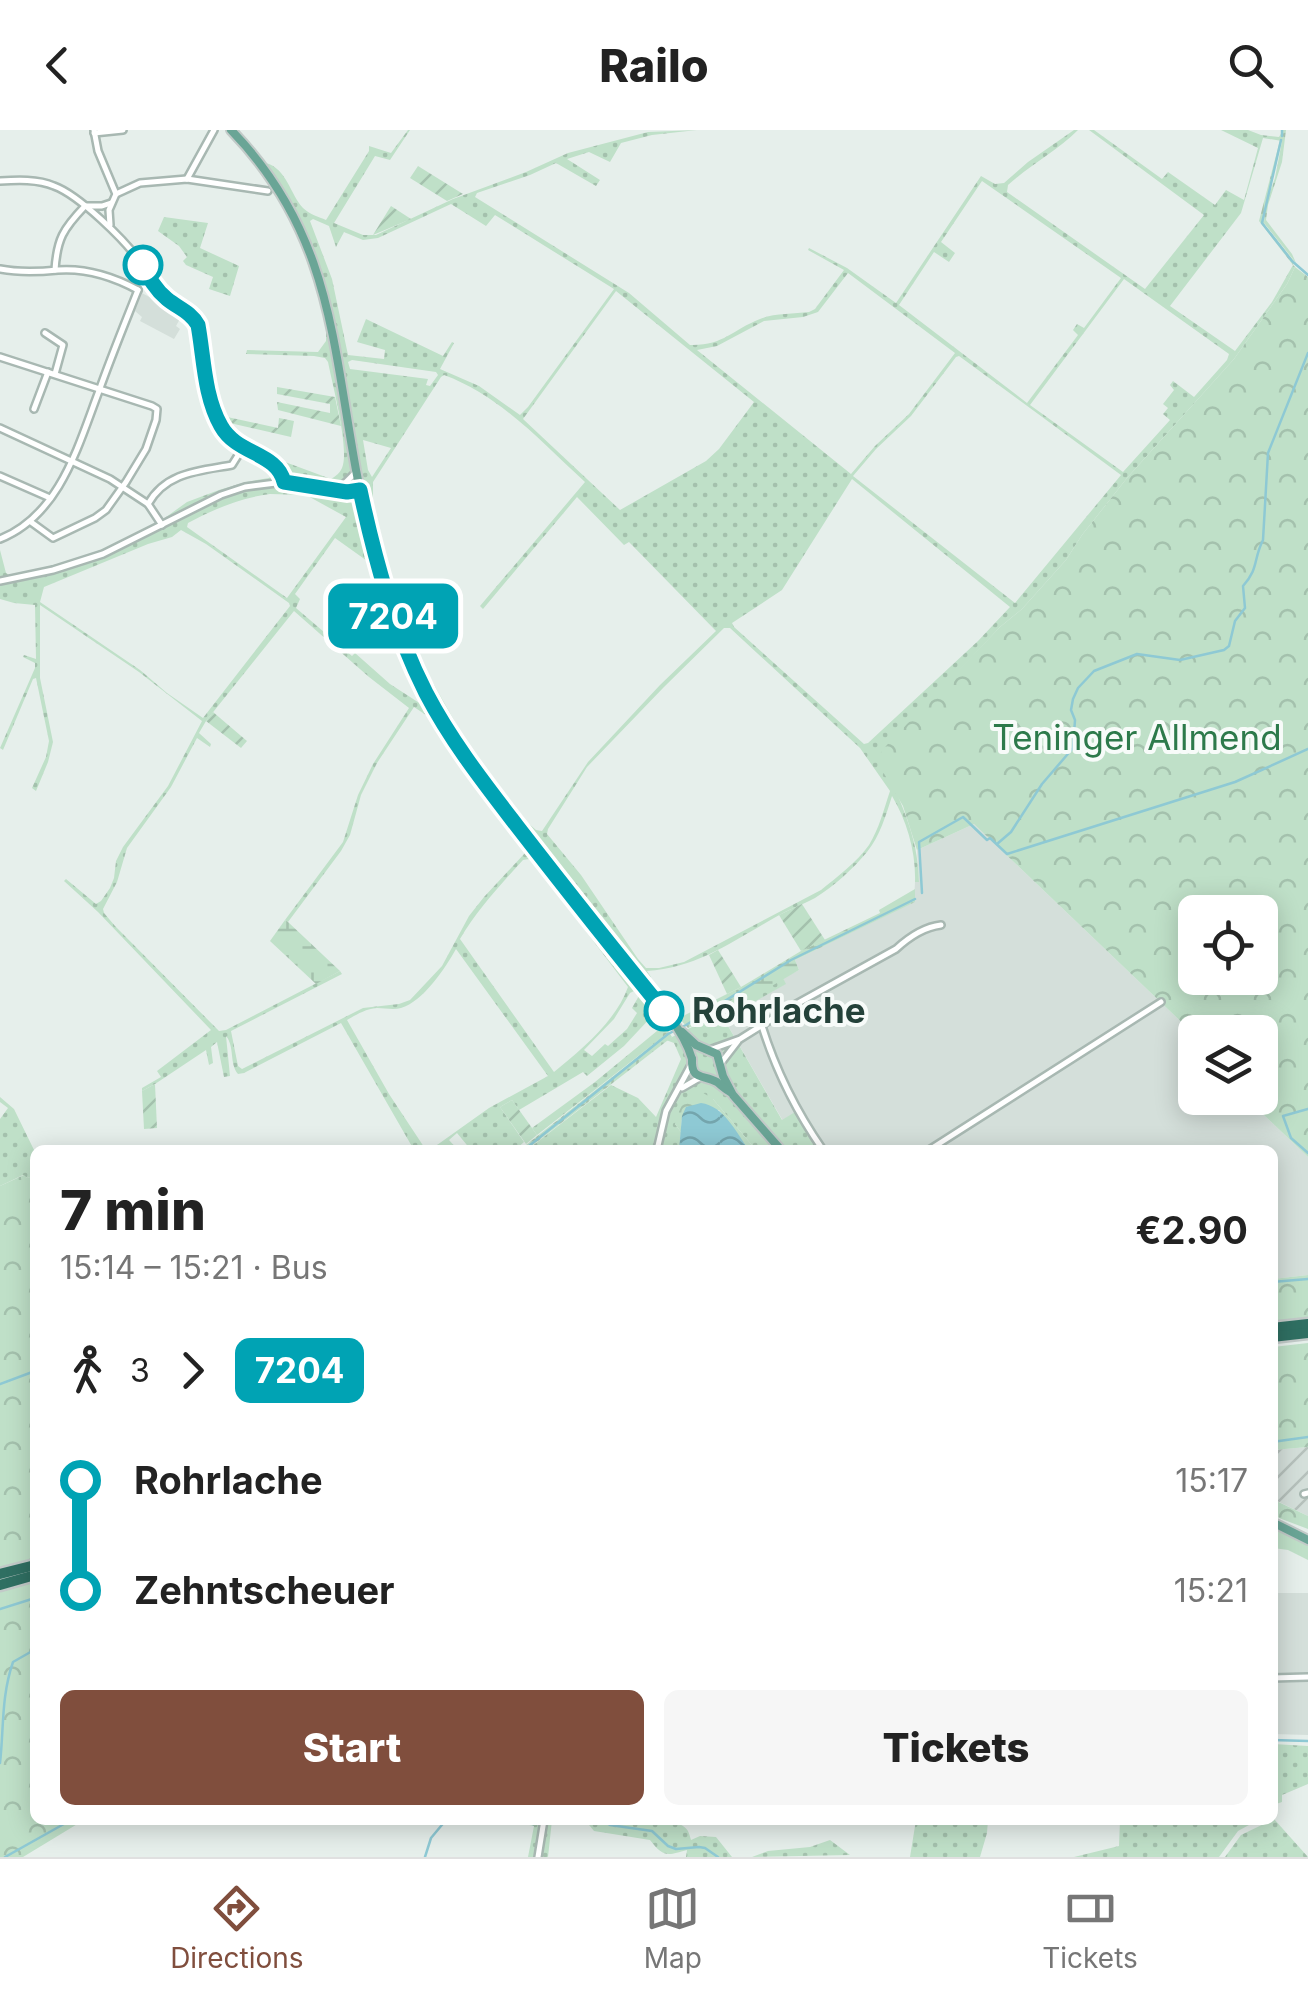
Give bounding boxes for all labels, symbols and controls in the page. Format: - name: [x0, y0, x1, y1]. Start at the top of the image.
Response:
- icon: back: [30, 38, 85, 93]
- text: Railo: [599, 38, 709, 93]
- icon: search: [1223, 38, 1278, 93]
- unlabelled marker: [124, 246, 162, 284]
- line badge: 7204: [323, 584, 463, 648]
- text: 7204: [348, 595, 438, 637]
- park label: Teninger Allmend: [992, 716, 1282, 758]
- map controls: [1178, 895, 1278, 1115]
- button: locate: [1178, 895, 1278, 995]
- place label: Rohrlache: [692, 989, 866, 1031]
- marker: Rohrlache: [645, 992, 683, 1030]
- button: layers: [1178, 1015, 1278, 1115]
- text: 7 min: [60, 1177, 206, 1243]
- text: €2.90: [1136, 1207, 1248, 1253]
- text: 15:14 – 15:21 · Bus: [60, 1248, 328, 1287]
- icon: walk: [60, 1343, 115, 1398]
- icon: forward: [165, 1343, 220, 1398]
- text: 7204: [255, 1349, 344, 1391]
- text: 3: [130, 1351, 150, 1390]
- text: Rohrlache: [134, 1457, 323, 1503]
- text: 15:17: [1175, 1461, 1248, 1500]
- text: Zehntscheuer: [134, 1567, 395, 1613]
- text: 15:21: [1174, 1571, 1248, 1610]
- button: Start: [60, 1690, 644, 1805]
- button: Tickets: [664, 1690, 1248, 1805]
- tab: Directions: [170, 1881, 304, 1975]
- tab: Map: [644, 1881, 702, 1975]
- tab: Tickets: [1042, 1881, 1138, 1975]

